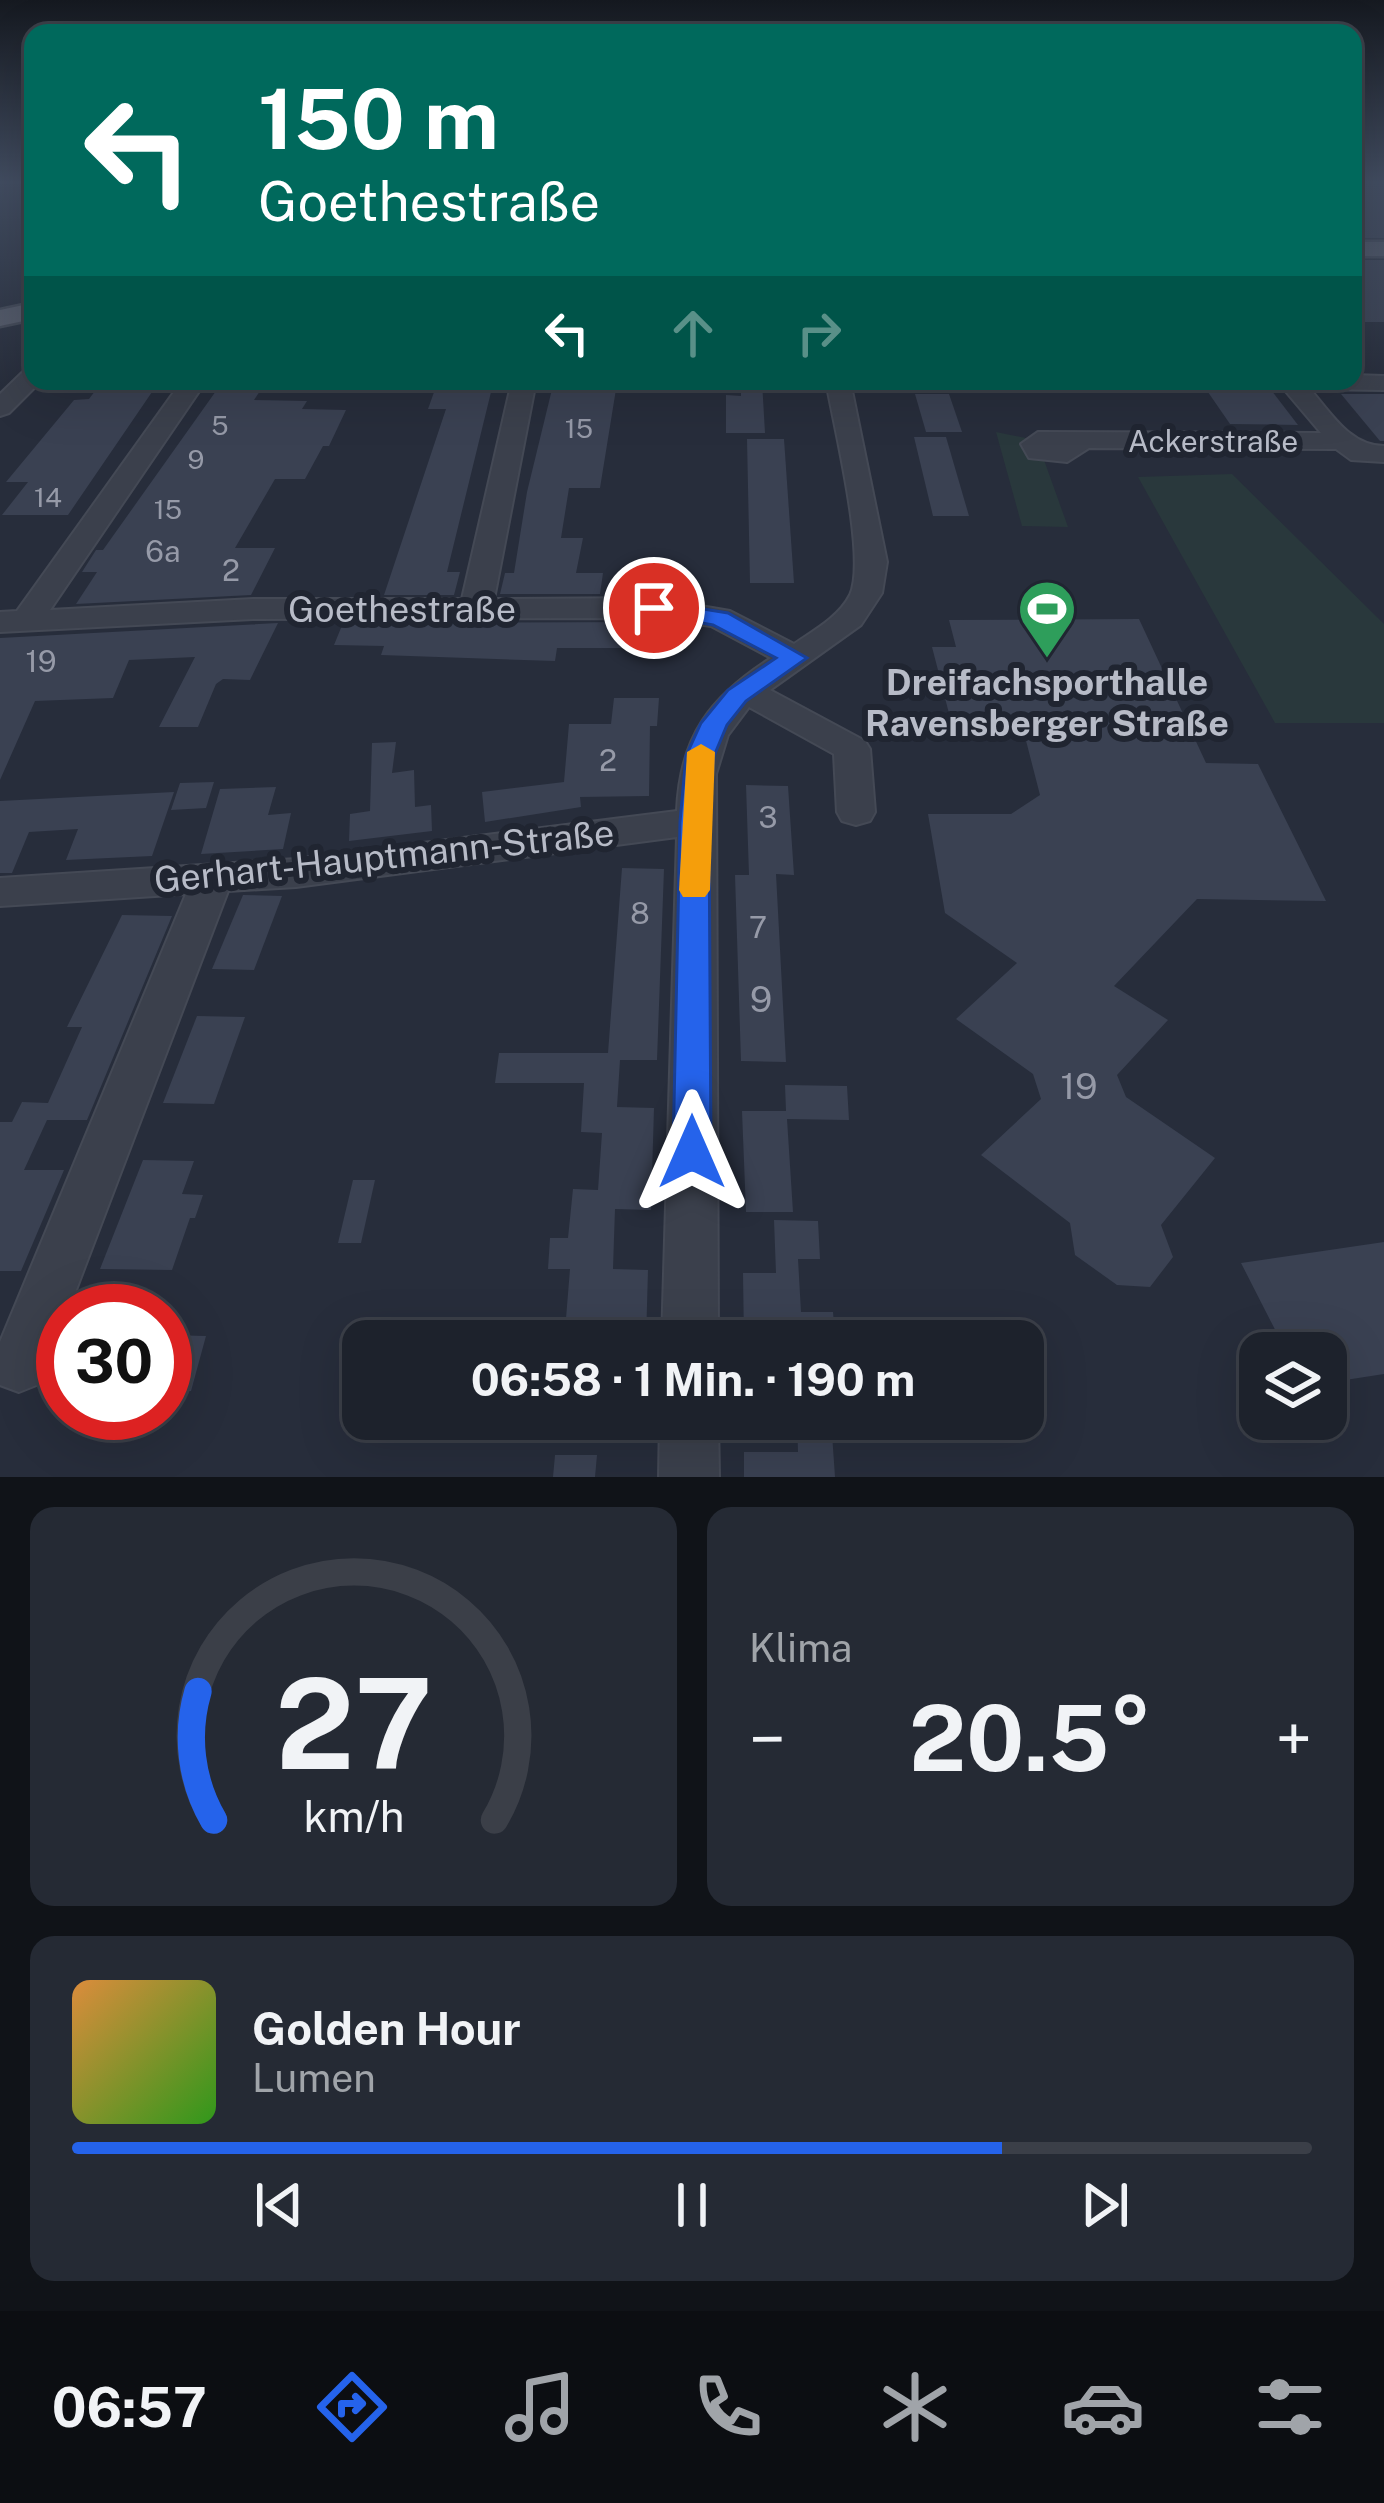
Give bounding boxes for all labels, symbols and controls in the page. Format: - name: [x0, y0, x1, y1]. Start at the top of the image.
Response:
- text: 150 m: [258, 69, 499, 168]
- icon: left: [60, 72, 216, 228]
- text: Goethestraße: [258, 170, 600, 233]
- icon: left: [534, 300, 600, 366]
- icon: ahead: [660, 300, 726, 366]
- icon: right: [786, 300, 852, 366]
- house number: 5: [211, 409, 229, 441]
- house number: 15: [565, 412, 593, 444]
- street label: Ackerstraße: [1128, 423, 1298, 459]
- house number: 9: [188, 443, 204, 475]
- house number: 14: [34, 481, 62, 513]
- house number: 15: [154, 493, 182, 525]
- house number: 6a: [145, 533, 181, 569]
- house number: 2: [222, 552, 240, 588]
- pin: [603, 557, 705, 659]
- icon: arrive: [621, 575, 687, 641]
- sports icon: Dreifachsporthalle Ravensberger Straße: [1016, 578, 1078, 660]
- street label: Goethestraße: [288, 588, 516, 630]
- house number: 19: [26, 643, 56, 679]
- place label: Dreifachsporthalle Ravensberger Straße: [865, 661, 1229, 744]
- house number: 2: [599, 742, 617, 778]
- house number: 3: [759, 799, 777, 835]
- street label: Gerhart-Hauptmann-Straße: [152, 811, 616, 901]
- house number: 8: [630, 895, 650, 931]
- house number: 7: [749, 909, 767, 945]
- house number: 9: [750, 978, 772, 1020]
- house number: 19: [1060, 1065, 1098, 1107]
- position arrow: [629, 1089, 755, 1215]
- speed limit sign: 30: [36, 1284, 192, 1440]
- map controls: [1239, 1332, 1347, 1440]
- button: layers: [1239, 1332, 1347, 1440]
- text: 06:58 · 1 Min. · 190 m: [471, 1353, 915, 1406]
- text: Klima: [749, 1625, 852, 1671]
- text: 27: [275, 1650, 432, 1797]
- text: 20.5°: [909, 1685, 1152, 1791]
- text: −: [749, 1700, 786, 1778]
- text: +: [1275, 1700, 1312, 1778]
- text: km/h: [303, 1790, 404, 1841]
- text: Golden Hour: [252, 2002, 521, 2055]
- text: Lumen: [252, 2055, 376, 2101]
- icon: previous: [246, 2172, 312, 2238]
- icon: pause: [659, 2172, 725, 2238]
- icon: next: [1072, 2172, 1138, 2238]
- icon: directions: [310, 2365, 394, 2449]
- icon: music: [498, 2365, 582, 2449]
- icon: phone: [686, 2365, 770, 2449]
- icon: climate: [873, 2365, 957, 2449]
- icon: car: [1061, 2365, 1145, 2449]
- icon: filters: [1248, 2365, 1332, 2449]
- text: 06:57: [52, 2376, 207, 2439]

